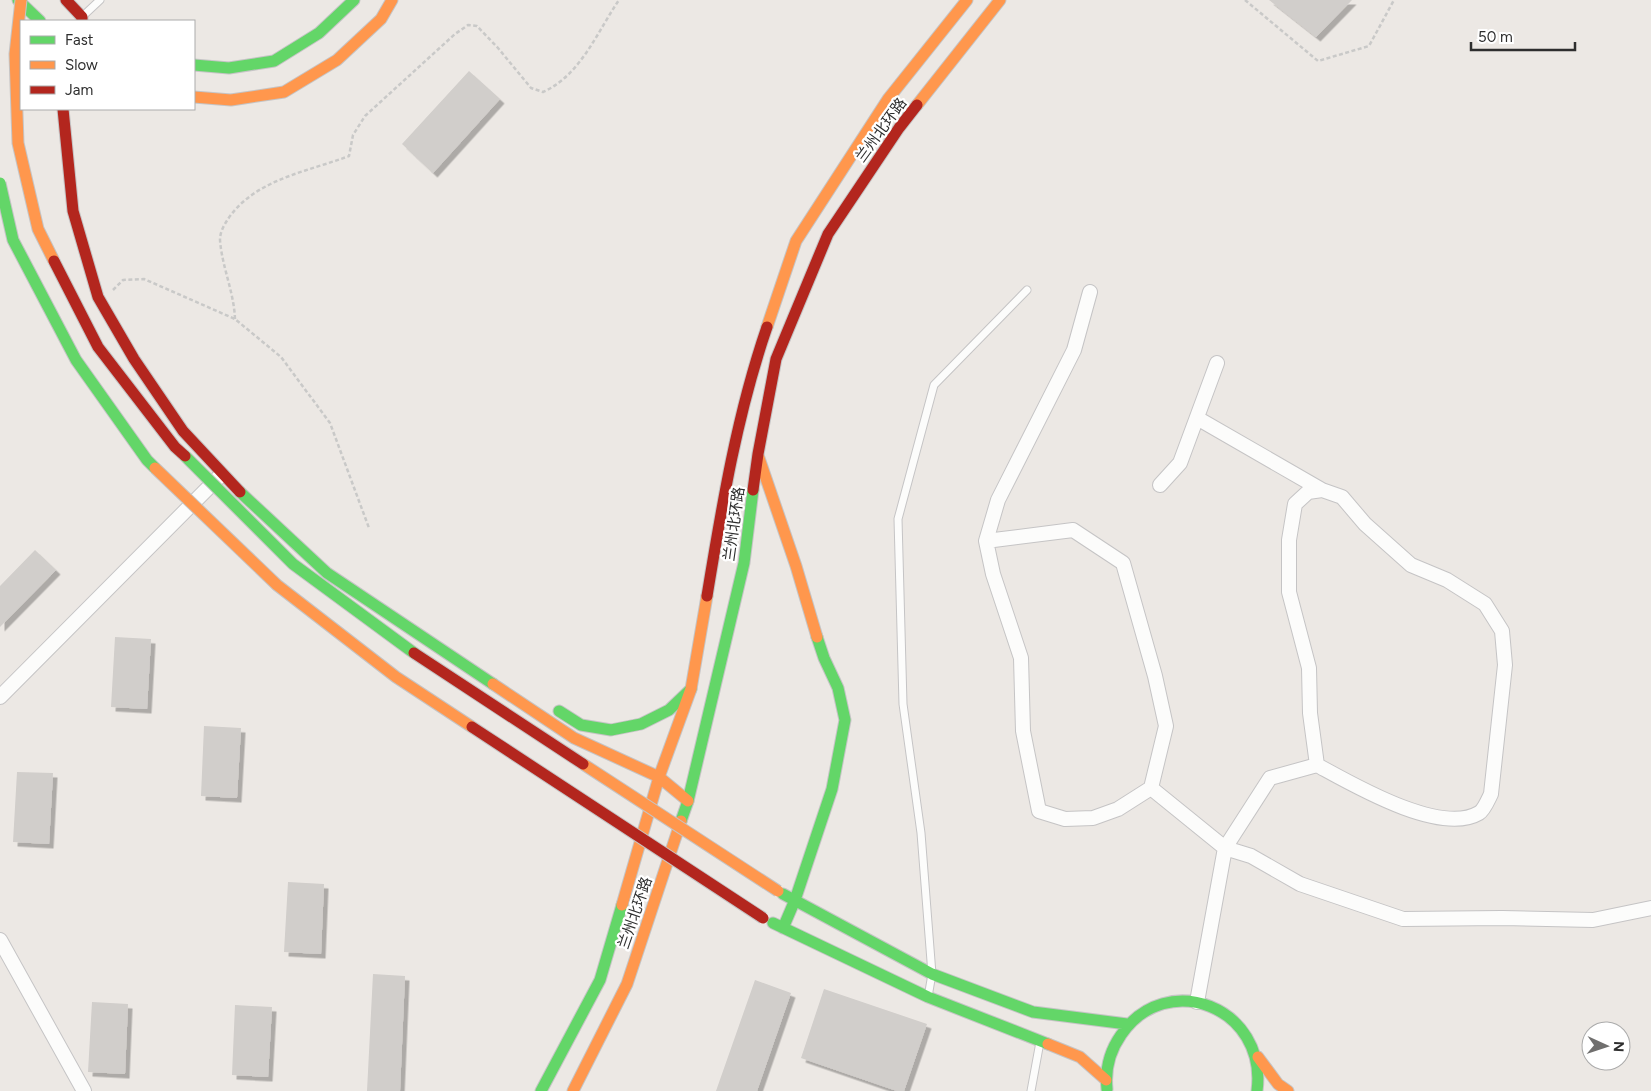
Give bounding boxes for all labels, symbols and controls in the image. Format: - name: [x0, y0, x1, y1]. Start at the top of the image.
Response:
- legend: [20, 20, 195, 110]
- scale bar: [1471, 20, 1575, 52]
- text: 50 m: [1478, 28, 1513, 46]
- text: Fast: [65, 31, 94, 49]
- text: Slow: [65, 56, 98, 74]
- text: Jam: [65, 81, 93, 99]
- street label: 兰州北环路: [852, 94, 910, 166]
- street label: 兰州北环路: [720, 486, 748, 562]
- street label: 兰州北环路: [614, 875, 656, 951]
- north arrow: [1581, 1021, 1631, 1071]
- text: N: [1610, 1041, 1627, 1053]

